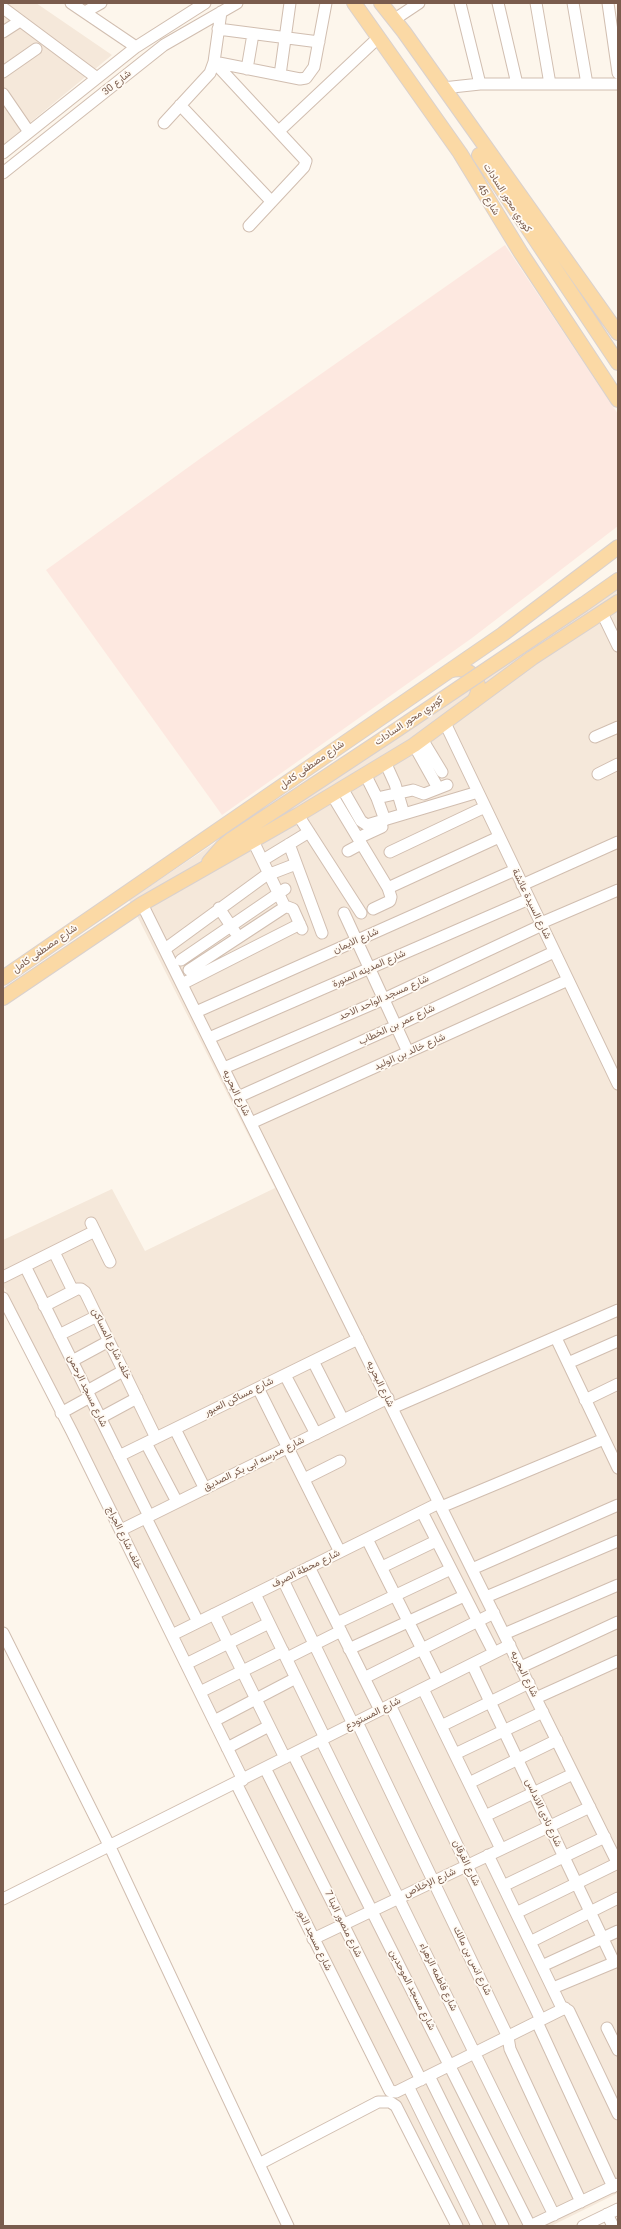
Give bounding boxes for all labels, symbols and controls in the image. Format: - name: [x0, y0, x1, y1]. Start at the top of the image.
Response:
- street label: شارع 30: [100, 68, 134, 98]
- street label: كوبري محور السادات: [480, 161, 534, 235]
- street label: شارع 45: [474, 182, 502, 218]
- street label: كوبري محور السادات: [373, 694, 445, 748]
- street label: شارع مصطفى كامل: [277, 738, 347, 792]
- street label: شارع السيدة عائشة: [509, 867, 553, 941]
- street label: شارع مصطفى كامل: [10, 922, 80, 976]
- street label: شارع الايمان: [331, 926, 381, 956]
- street label: شارع المدينه المنورة: [330, 947, 408, 991]
- street label: شارع مسجد الواحد الاحد: [337, 973, 431, 1023]
- street label: شارع عمر بن الخطاب: [357, 1002, 437, 1048]
- street label: شارع خالد بن الوليد: [373, 1031, 447, 1073]
- street label: شارع البحريه: [220, 1068, 252, 1118]
- street label: خلف شارع المساكن: [89, 1306, 133, 1382]
- street label: شارع مسجد الرحمن: [64, 1353, 110, 1429]
- street label: شارع البحريه: [364, 1359, 396, 1409]
- street label: شارع مساكن العبور: [202, 1375, 276, 1419]
- street label: شارع مدرسه ابى بكر الصديق: [202, 1434, 306, 1494]
- street label: خلف شارع الجراج: [104, 1505, 144, 1571]
- street label: شارع محطة الصرف: [270, 1547, 342, 1591]
- street label: شارع البحريه: [508, 1649, 540, 1699]
- street label: شارع المستودع: [343, 1695, 403, 1733]
- street label: شارع نادى الاندلس: [522, 1777, 564, 1849]
- street label: شارع الفرقان: [450, 1838, 482, 1888]
- street label: شارع الإخلاص: [402, 1866, 458, 1900]
- street label: شارع منصور البنا 7: [322, 1889, 364, 1959]
- street label: شارع مسجد النور: [294, 1907, 334, 1973]
- street label: شارع انس بن مالك: [450, 1925, 494, 1997]
- street label: شارع فاطمه الزهراء: [416, 1941, 460, 2013]
- street label: شارع مسجد الموحدين: [386, 1948, 438, 2032]

